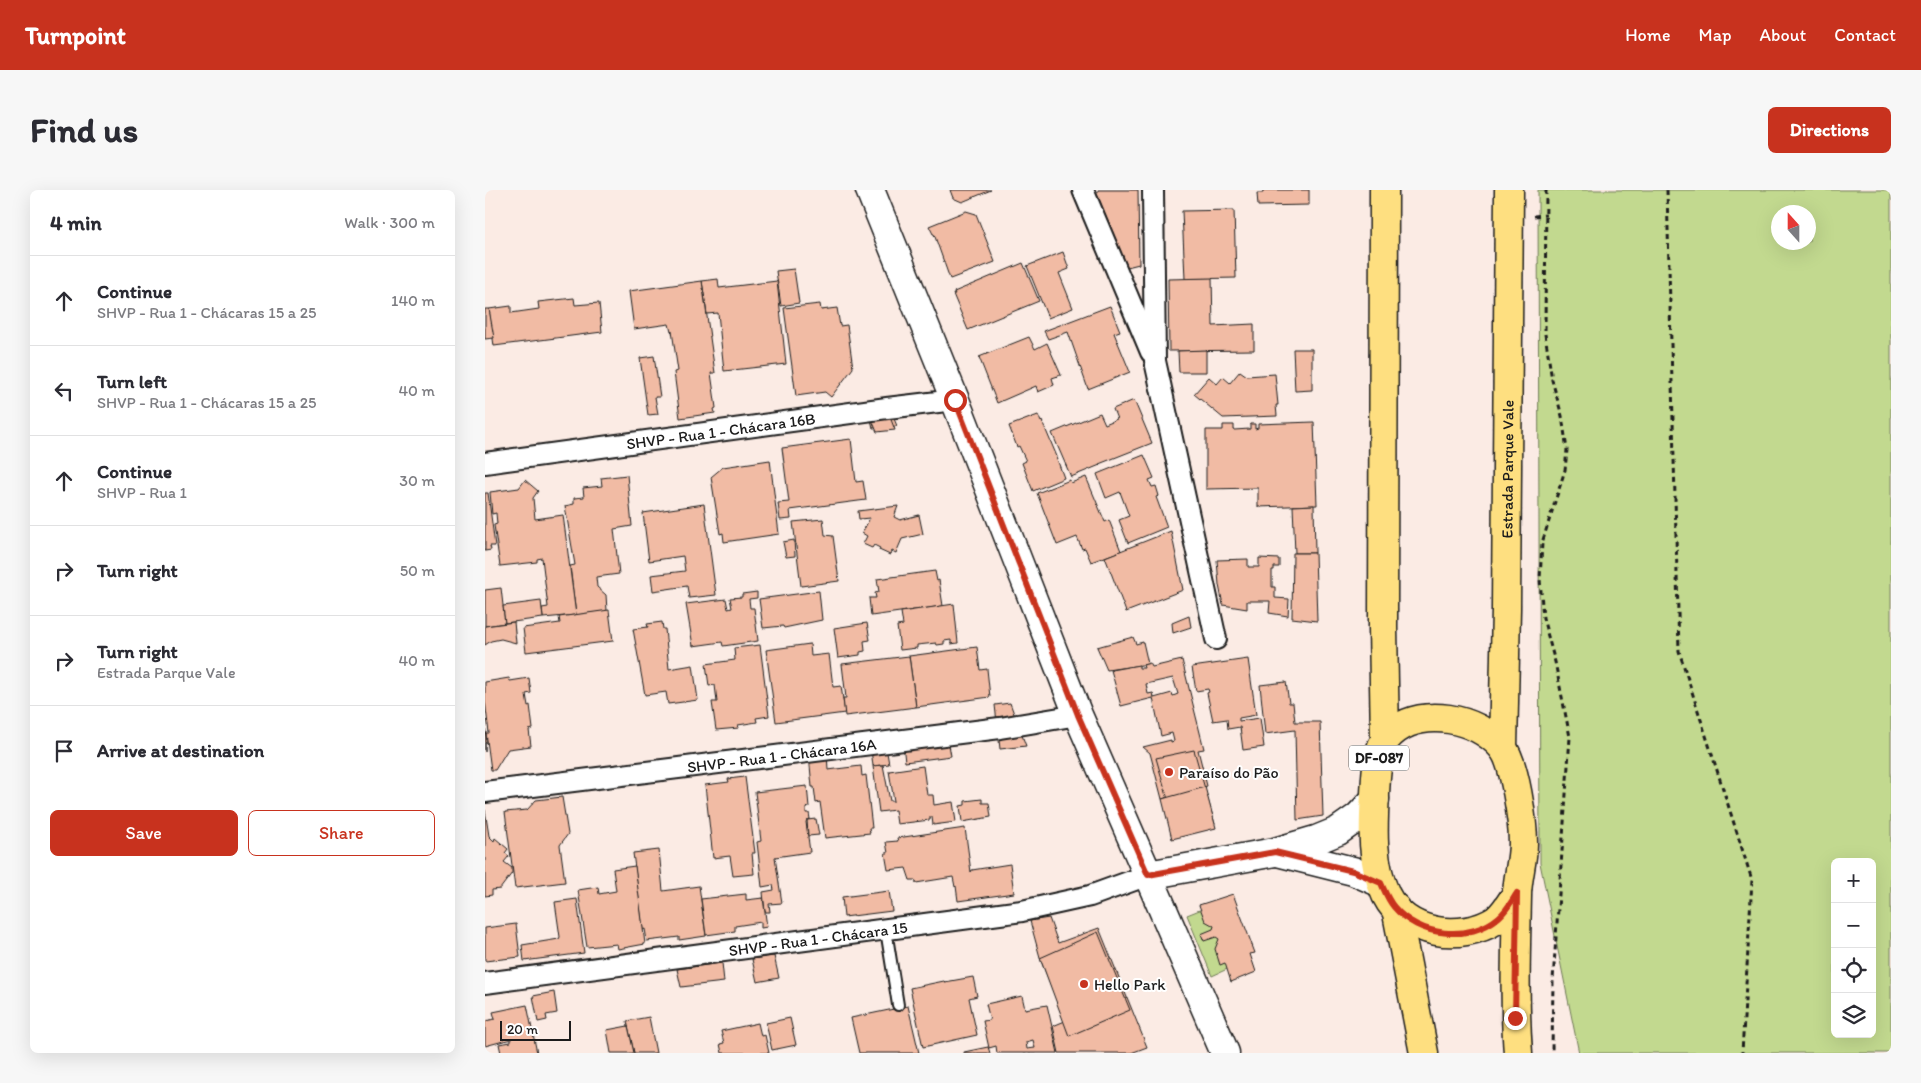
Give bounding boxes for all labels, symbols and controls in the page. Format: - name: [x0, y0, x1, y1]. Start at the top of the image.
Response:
- text: Turnpoint: [25, 21, 126, 50]
- text: Home: [1625, 24, 1671, 46]
- text: Map: [1699, 24, 1732, 46]
- text: About: [1760, 24, 1806, 46]
- text: Contact: [1834, 24, 1896, 46]
- button: Directions: [1768, 107, 1891, 153]
- text: Find us: [30, 109, 138, 151]
- north arrow: [1771, 205, 1816, 250]
- text: 4 min: [50, 210, 102, 235]
- text: Walk · 300 m: [344, 213, 435, 232]
- text: Continue: [97, 280, 172, 303]
- icon: ahead: [50, 287, 78, 315]
- text: 140 m: [391, 291, 435, 310]
- text: SHVP - Rua 1 - Chácaras 15 a 25: [97, 303, 316, 322]
- text: Turn left: [97, 370, 167, 393]
- icon: left: [50, 377, 78, 405]
- text: 40 m: [398, 381, 435, 400]
- route start: [944, 389, 967, 412]
- text: SHVP - Rua 1 - Chácaras 15 a 25: [97, 393, 316, 412]
- street label: Estrada Parque Vale: [1497, 400, 1517, 538]
- street label: SHVP - Rua 1 - Chácara 16B: [625, 408, 817, 453]
- text: Continue: [97, 460, 172, 483]
- icon: ahead: [50, 467, 78, 495]
- text: 30 m: [399, 471, 435, 490]
- text: SHVP - Rua 1: [97, 483, 187, 502]
- icon: right: [50, 557, 78, 585]
- text: Turn right: [97, 559, 178, 582]
- text: 50 m: [400, 561, 435, 580]
- text: Turn right: [97, 640, 178, 663]
- icon: right: [50, 647, 78, 675]
- text: 40 m: [398, 651, 435, 670]
- text: Estrada Parque Vale: [97, 663, 236, 682]
- street label: SHVP - Rua 1 - Chácara 16A: [686, 734, 877, 776]
- icon: arrive: [50, 737, 78, 765]
- text: Arrive at destination: [97, 739, 264, 762]
- road number: DF-087: [1349, 746, 1409, 770]
- place label: Paraíso do Pão: [1179, 763, 1279, 782]
- marker: Paraíso do Pão: [1163, 766, 1175, 778]
- button: Save: [50, 810, 238, 856]
- button: Share: [248, 810, 435, 856]
- map controls: [1831, 858, 1876, 1038]
- button: +: [1831, 858, 1876, 903]
- button: −: [1831, 903, 1876, 948]
- street label: SHVP - Rua 1 - Chácara 15: [727, 917, 909, 960]
- button: locate: [1831, 948, 1876, 993]
- place label: Hello Park: [1094, 975, 1166, 994]
- marker: Hello Park: [1078, 978, 1090, 990]
- button: layers: [1831, 993, 1876, 1038]
- route end: [1504, 1007, 1527, 1030]
- scale bar: [500, 1018, 571, 1041]
- text: 20 m: [507, 1021, 538, 1038]

